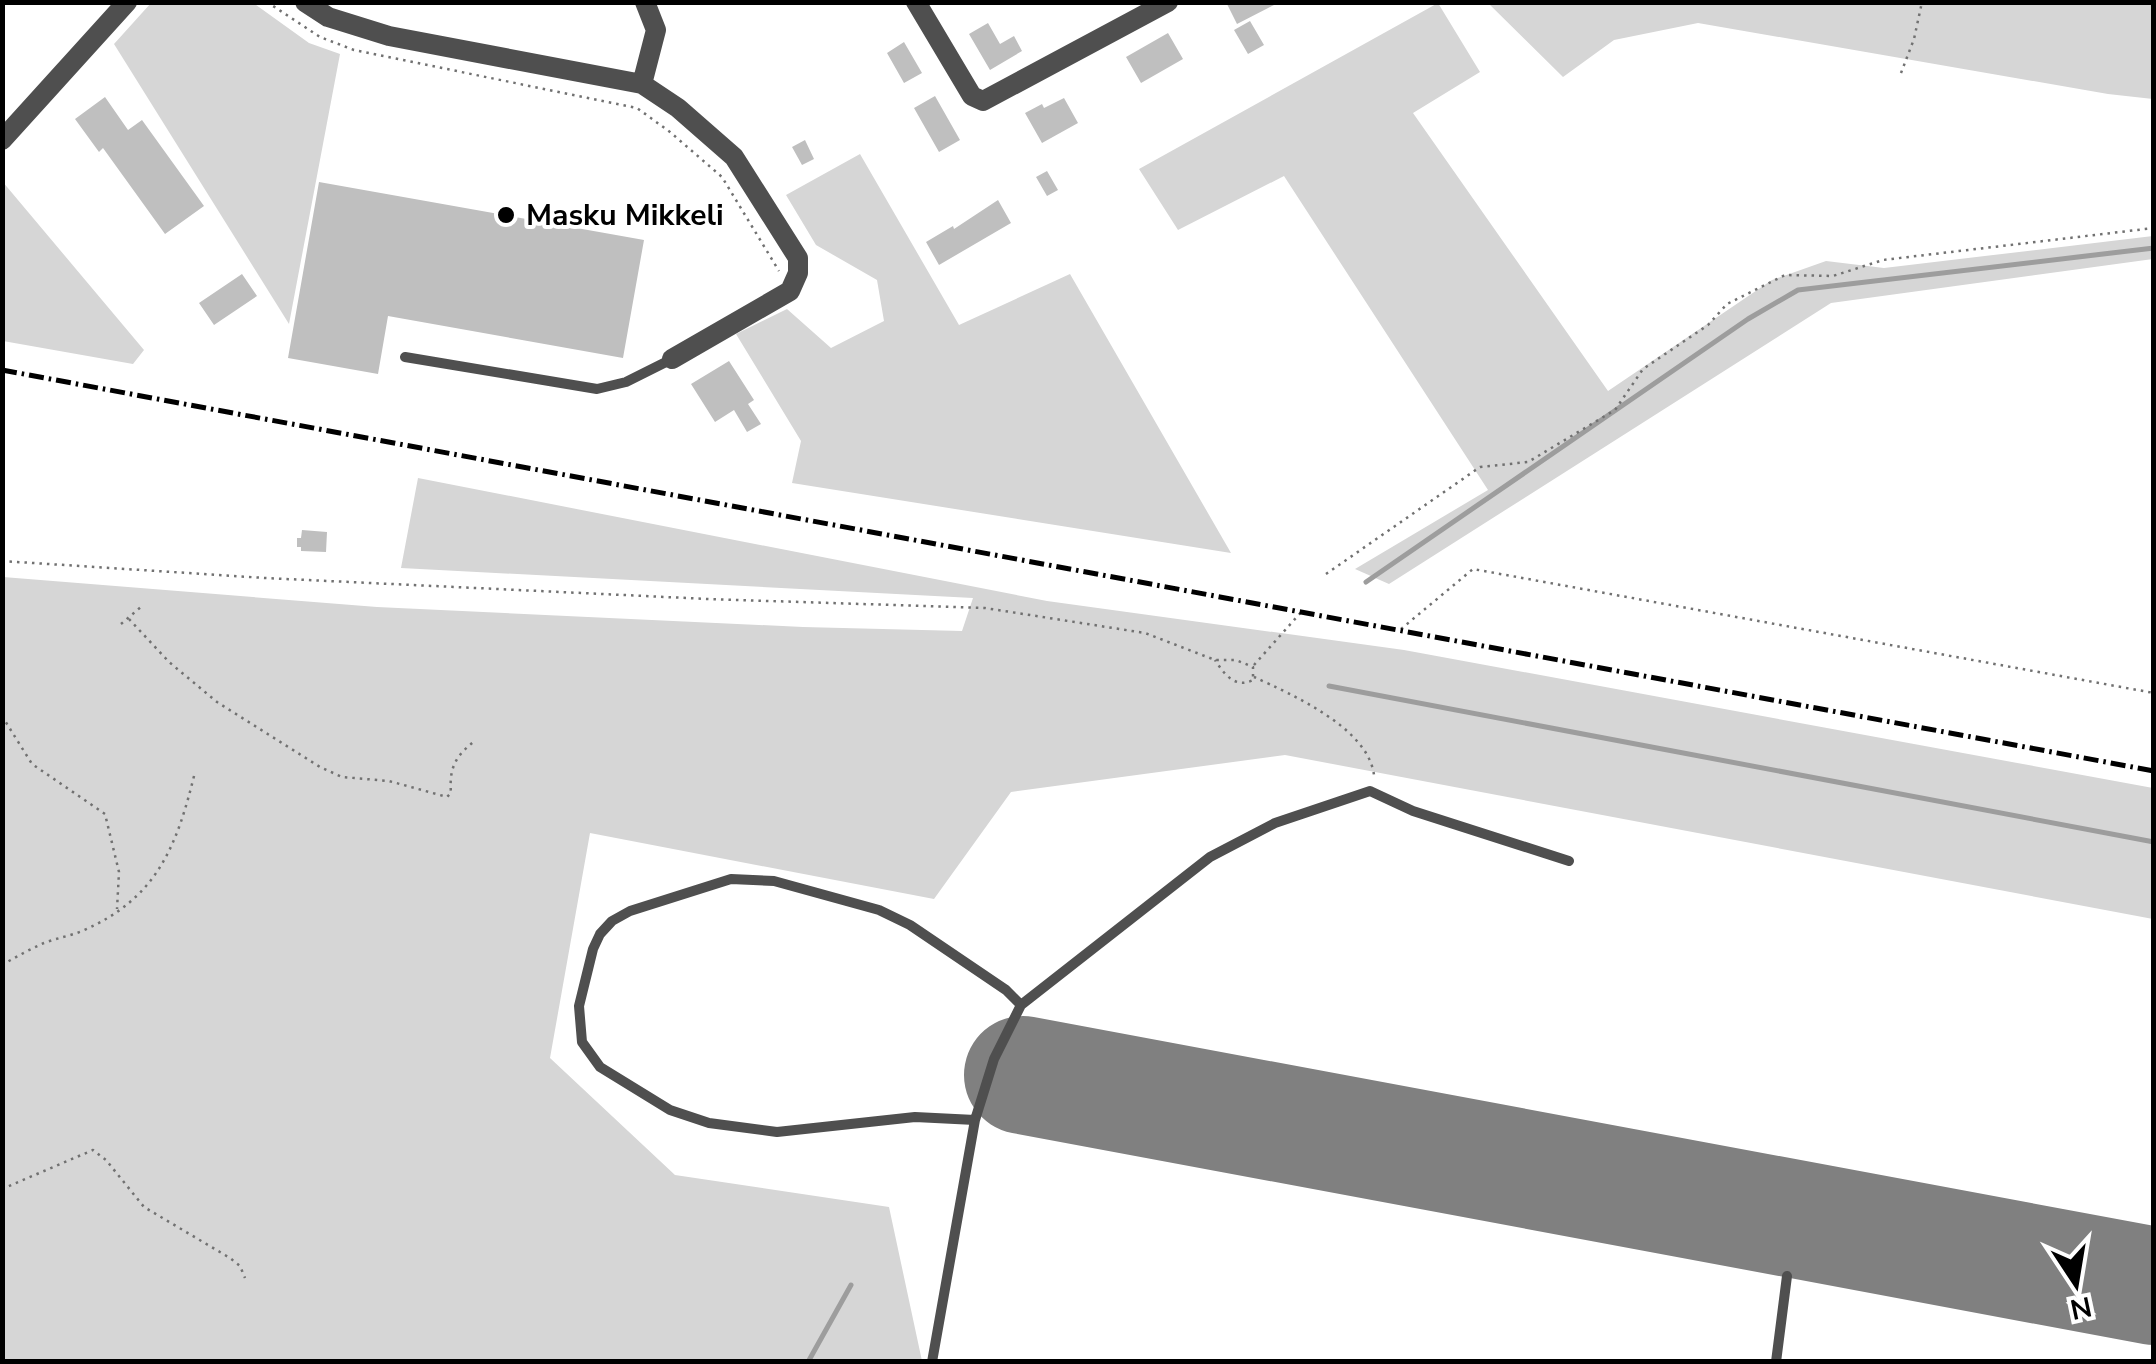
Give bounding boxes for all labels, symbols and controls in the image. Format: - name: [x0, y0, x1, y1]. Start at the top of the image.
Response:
- place label: Masku Mikkeli: [526, 195, 724, 236]
- marker: Masku Mikkeli: [495, 204, 517, 226]
- north arrow: [2026, 1234, 2126, 1334]
- text: N: [2067, 1287, 2095, 1328]

